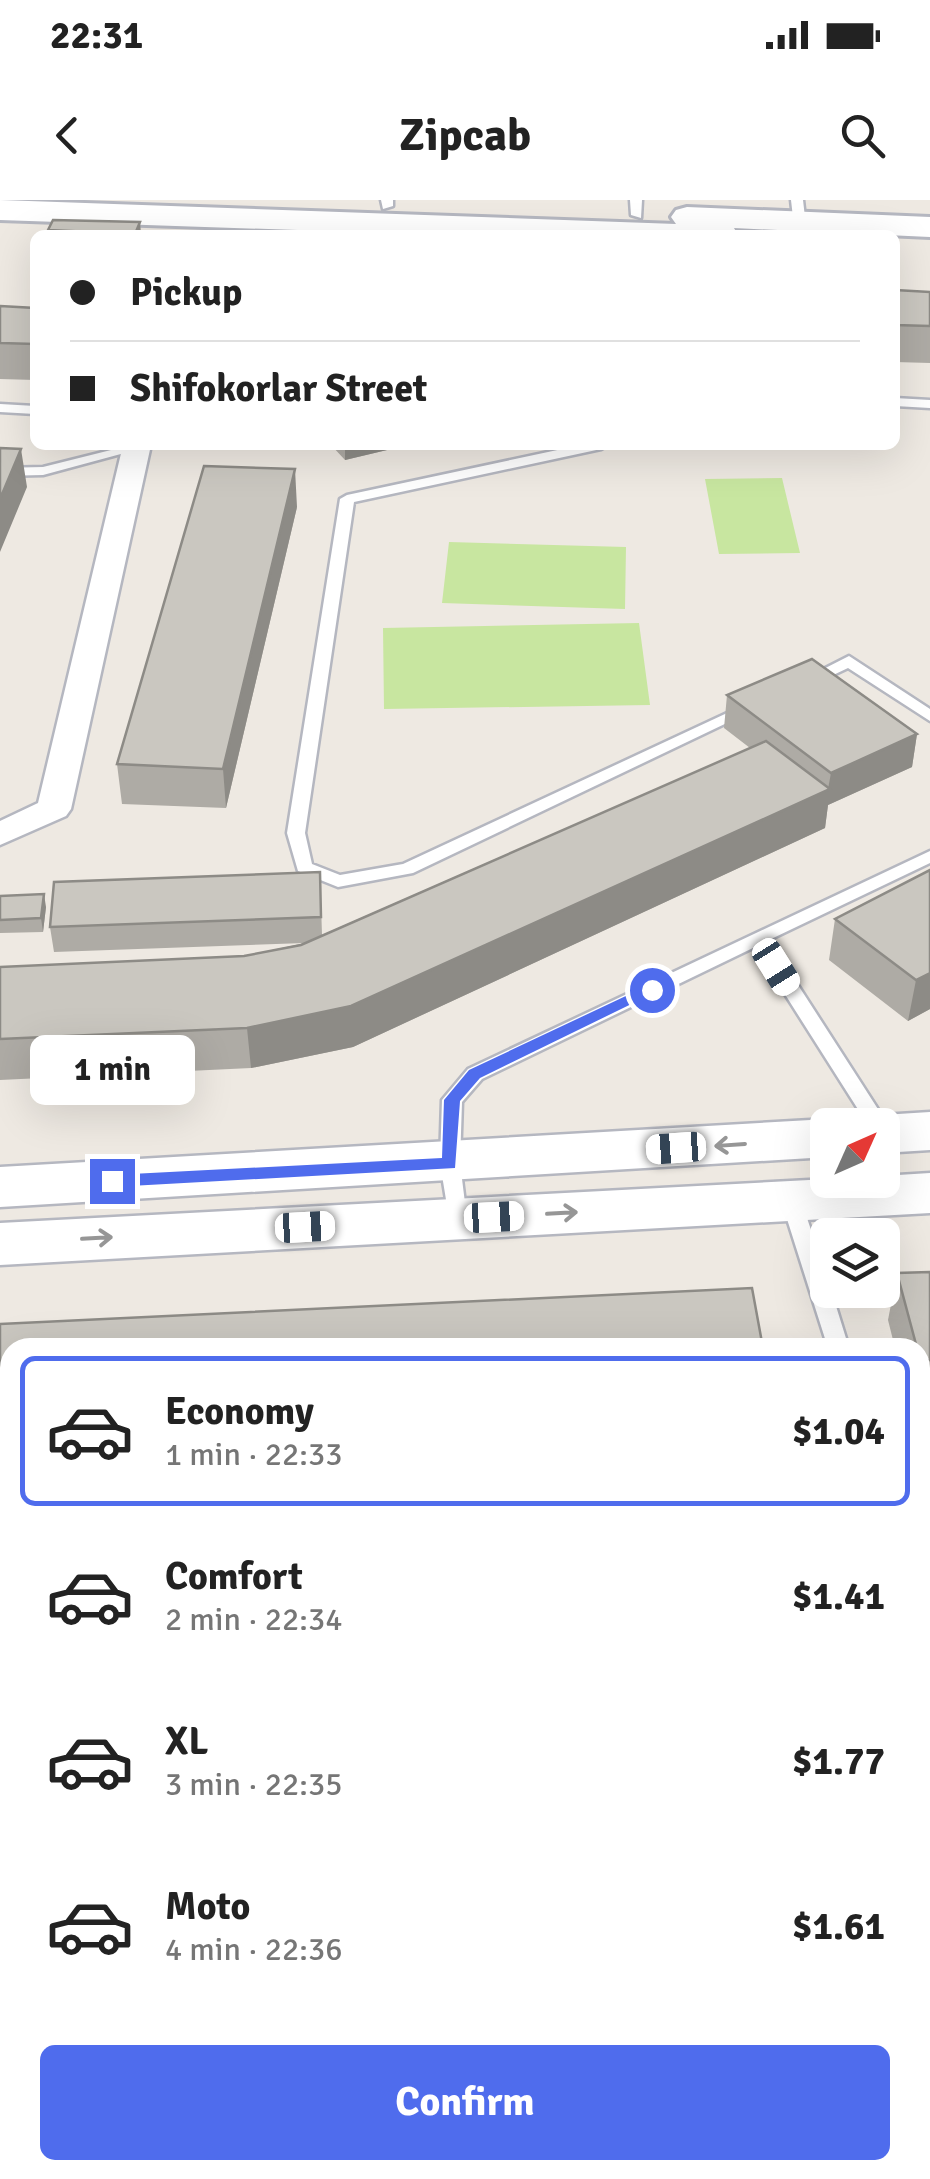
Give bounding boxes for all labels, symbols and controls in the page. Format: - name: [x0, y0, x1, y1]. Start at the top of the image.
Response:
- text: 22:31: [50, 12, 143, 59]
- icon: back: [40, 108, 95, 163]
- text: Zipcab: [399, 108, 531, 163]
- icon: search: [835, 108, 890, 163]
- text: Pickup: [130, 269, 242, 316]
- text: Shifokorlar Street: [130, 365, 427, 412]
- car: [747, 934, 805, 1000]
- route start: [630, 968, 675, 1013]
- callout: 1 min: [29, 1036, 194, 1106]
- text: 1 min: [74, 1050, 151, 1089]
- north arrow: [810, 1108, 900, 1198]
- map controls: [810, 1108, 900, 1308]
- car: [645, 1131, 707, 1165]
- one-way arrow: [715, 1135, 747, 1154]
- route end: [90, 1159, 135, 1204]
- car: [463, 1200, 525, 1234]
- one-way arrow: [545, 1203, 577, 1222]
- car: [274, 1210, 336, 1244]
- button: layers: [810, 1218, 900, 1308]
- one-way arrow: [81, 1228, 113, 1247]
- icon: car: [45, 1386, 135, 1476]
- text: Economy: [165, 1388, 314, 1435]
- text: $1.04: [792, 1408, 885, 1455]
- text: 1 min · 22:33: [165, 1435, 343, 1474]
- icon: car: [45, 1551, 135, 1641]
- text: Comfort: [165, 1553, 303, 1600]
- text: $1.41: [792, 1573, 885, 1620]
- text: 2 min · 22:34: [165, 1600, 343, 1639]
- icon: car: [45, 1716, 135, 1806]
- text: XL: [165, 1718, 208, 1765]
- text: $1.77: [792, 1738, 885, 1785]
- text: 3 min · 22:35: [165, 1765, 343, 1804]
- icon: car: [45, 1881, 135, 1971]
- text: Moto: [165, 1883, 250, 1930]
- text: $1.61: [792, 1903, 885, 1950]
- text: 4 min · 22:36: [165, 1930, 343, 1969]
- button: Confirm: [40, 2045, 890, 2160]

